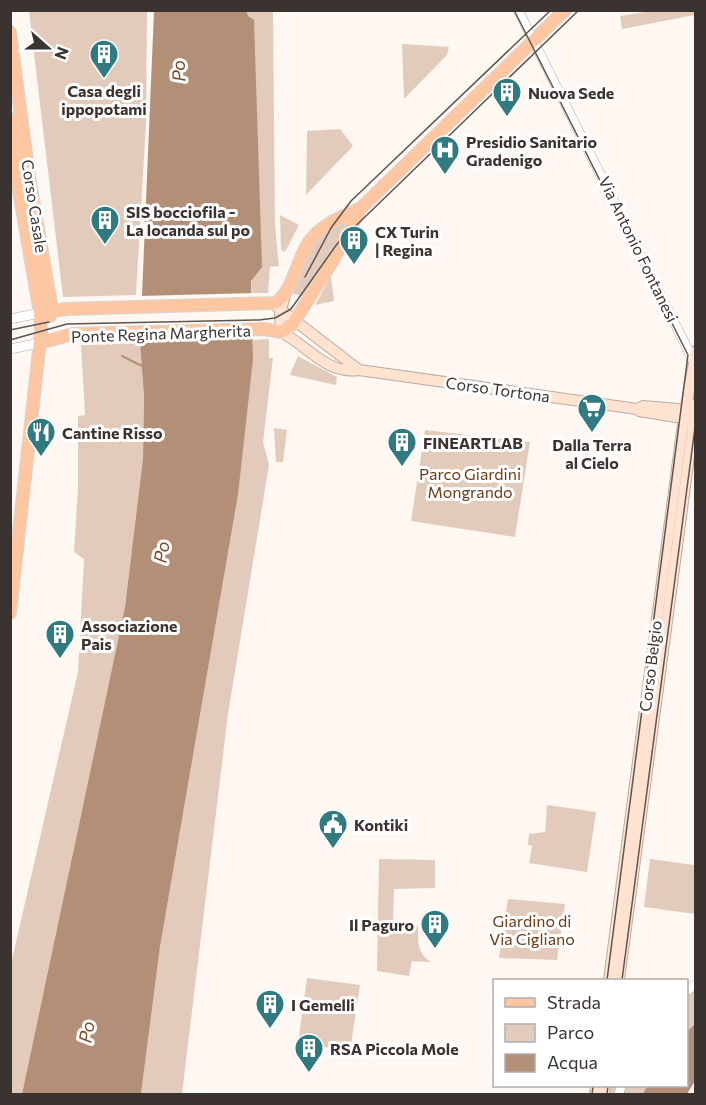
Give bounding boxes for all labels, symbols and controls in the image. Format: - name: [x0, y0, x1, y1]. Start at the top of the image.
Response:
- north arrow: [18, 18, 78, 78]
- building icon: Casa degli ippopotami: [88, 38, 120, 80]
- text: N: [51, 45, 73, 63]
- water label: Po: [167, 60, 189, 82]
- building icon: Nuova Sede: [491, 76, 523, 118]
- place label: Casa degli ippopotami: [61, 81, 147, 118]
- place label: Nuova Sede: [528, 83, 614, 102]
- place label: Presidio Sanitario Gradenigo: [466, 132, 598, 169]
- hospital icon: Presidio Sanitario Gradenigo: [429, 134, 461, 176]
- street label: Corso Casale: [18, 158, 52, 254]
- street label: Via Antonio Fontanesi: [595, 173, 683, 325]
- place label: SIS bocciofila - La locanda sul po: [126, 202, 250, 239]
- building icon: SIS bocciofila - La locanda sul po: [89, 204, 121, 246]
- place label: CX Turin | Regina: [375, 222, 439, 259]
- building icon: CX Turin | Regina: [338, 224, 370, 266]
- street label: Ponte Regina Margherita: [71, 320, 251, 346]
- street label: Corso Tortona: [445, 372, 551, 406]
- supermarket icon: Dalla Terra al Cielo: [576, 392, 608, 434]
- restaurant icon: Cantine Risso: [25, 416, 57, 458]
- place label: Cantine Risso: [62, 423, 163, 442]
- building icon: FINEARTLAB: [386, 426, 418, 468]
- place label: FINEARTLAB: [423, 433, 523, 452]
- place label: Dalla Terra al Cielo: [552, 435, 632, 472]
- park label: Parco Giardini Mongrando: [419, 464, 521, 501]
- water label: Po: [148, 540, 174, 564]
- place label: Associazione Pais: [81, 616, 178, 653]
- building icon: Associazione Pais: [44, 618, 76, 660]
- street label: Corso Belgio: [635, 619, 665, 713]
- public building icon: Kontiki: [317, 808, 349, 850]
- place label: Kontiki: [354, 815, 408, 834]
- building icon: Il Paguro: [419, 908, 451, 950]
- park label: Giardino di Via Cigliano: [489, 911, 575, 948]
- place label: Il Paguro: [349, 915, 414, 934]
- legend: [493, 979, 688, 1087]
- building icon: I Gemelli: [254, 988, 286, 1030]
- text: Strada: [547, 991, 601, 1013]
- place label: I Gemelli: [291, 995, 355, 1014]
- water label: Po: [73, 1020, 99, 1044]
- text: Parco: [547, 1021, 594, 1043]
- building icon: RSA Piccola Mole: [293, 1032, 325, 1074]
- place label: RSA Piccola Mole: [330, 1039, 459, 1058]
- text: Acqua: [547, 1051, 598, 1073]

